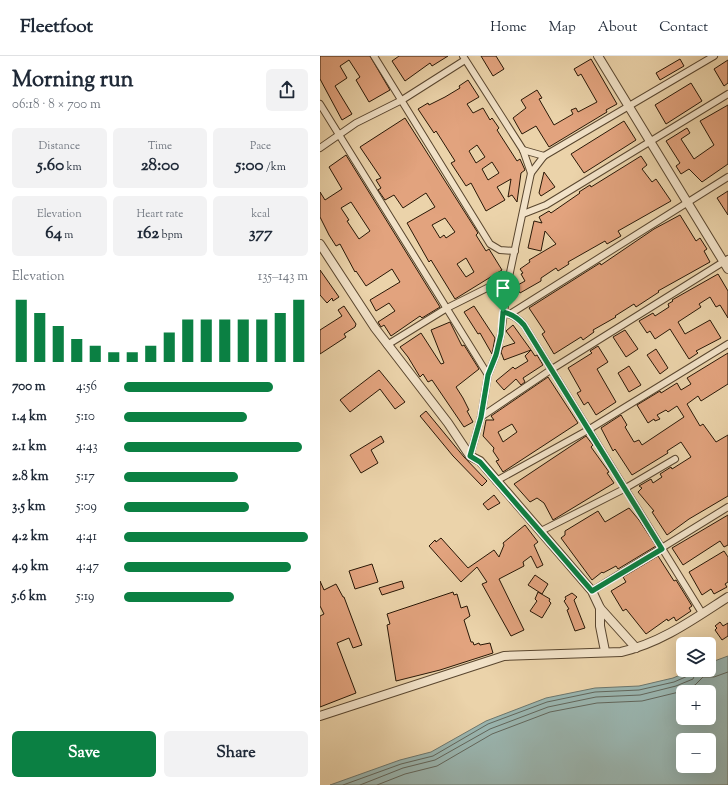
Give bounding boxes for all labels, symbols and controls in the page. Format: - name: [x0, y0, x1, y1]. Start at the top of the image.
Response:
- text: Fleetfoot: [20, 14, 93, 41]
- text: Home: [490, 18, 527, 38]
- text: Map: [549, 18, 576, 38]
- text: About: [598, 18, 637, 38]
- text: Contact: [659, 18, 708, 38]
- text: Morning run: [12, 65, 134, 97]
- button: share: [266, 69, 308, 111]
- text: 06:18 · 8 × 700 m: [12, 96, 101, 114]
- text: Distance: [39, 138, 80, 154]
- text: Time: [148, 138, 172, 154]
- text: Pace: [250, 138, 271, 154]
- text: 5.60: [37, 154, 64, 178]
- text: 28:00: [141, 154, 179, 178]
- text: 5:00: [236, 154, 264, 178]
- text: km: [64, 159, 82, 175]
- text: /km: [264, 159, 286, 175]
- text: Elevation: [37, 206, 82, 222]
- text: Heart rate: [137, 206, 183, 222]
- text: kcal: [251, 206, 270, 222]
- text: 64: [45, 222, 62, 246]
- text: 162: [137, 222, 159, 246]
- text: 377: [249, 222, 273, 246]
- text: m: [62, 227, 73, 243]
- text: bpm: [159, 227, 183, 243]
- text: Elevation: [12, 268, 65, 286]
- text: 135–143 m: [258, 268, 308, 286]
- pin: [486, 271, 520, 312]
- icon: arrive: [492, 277, 514, 299]
- text: 700 m: [12, 378, 46, 396]
- text: 4:56: [76, 378, 97, 396]
- text: 1.4 km: [12, 408, 47, 426]
- text: 5:10: [76, 408, 95, 426]
- text: 2.1 km: [12, 438, 46, 456]
- text: 4:43: [76, 438, 98, 456]
- text: 2.8 km: [12, 468, 48, 486]
- text: 5:17: [76, 468, 95, 486]
- text: 3.5 km: [12, 498, 46, 516]
- text: 5:09: [76, 498, 97, 516]
- text: 4.2 km: [12, 528, 49, 546]
- text: 4:41: [76, 528, 97, 546]
- text: 4.9 km: [12, 558, 49, 576]
- text: 4:47: [76, 558, 99, 576]
- text: 5.6 km: [12, 588, 47, 606]
- text: 5:19: [76, 588, 94, 606]
- map controls: [676, 637, 716, 773]
- button: layers: [676, 637, 716, 677]
- button: +: [676, 685, 716, 725]
- button: Save: [12, 731, 156, 777]
- button: Share: [164, 731, 308, 777]
- button: −: [676, 733, 716, 773]

